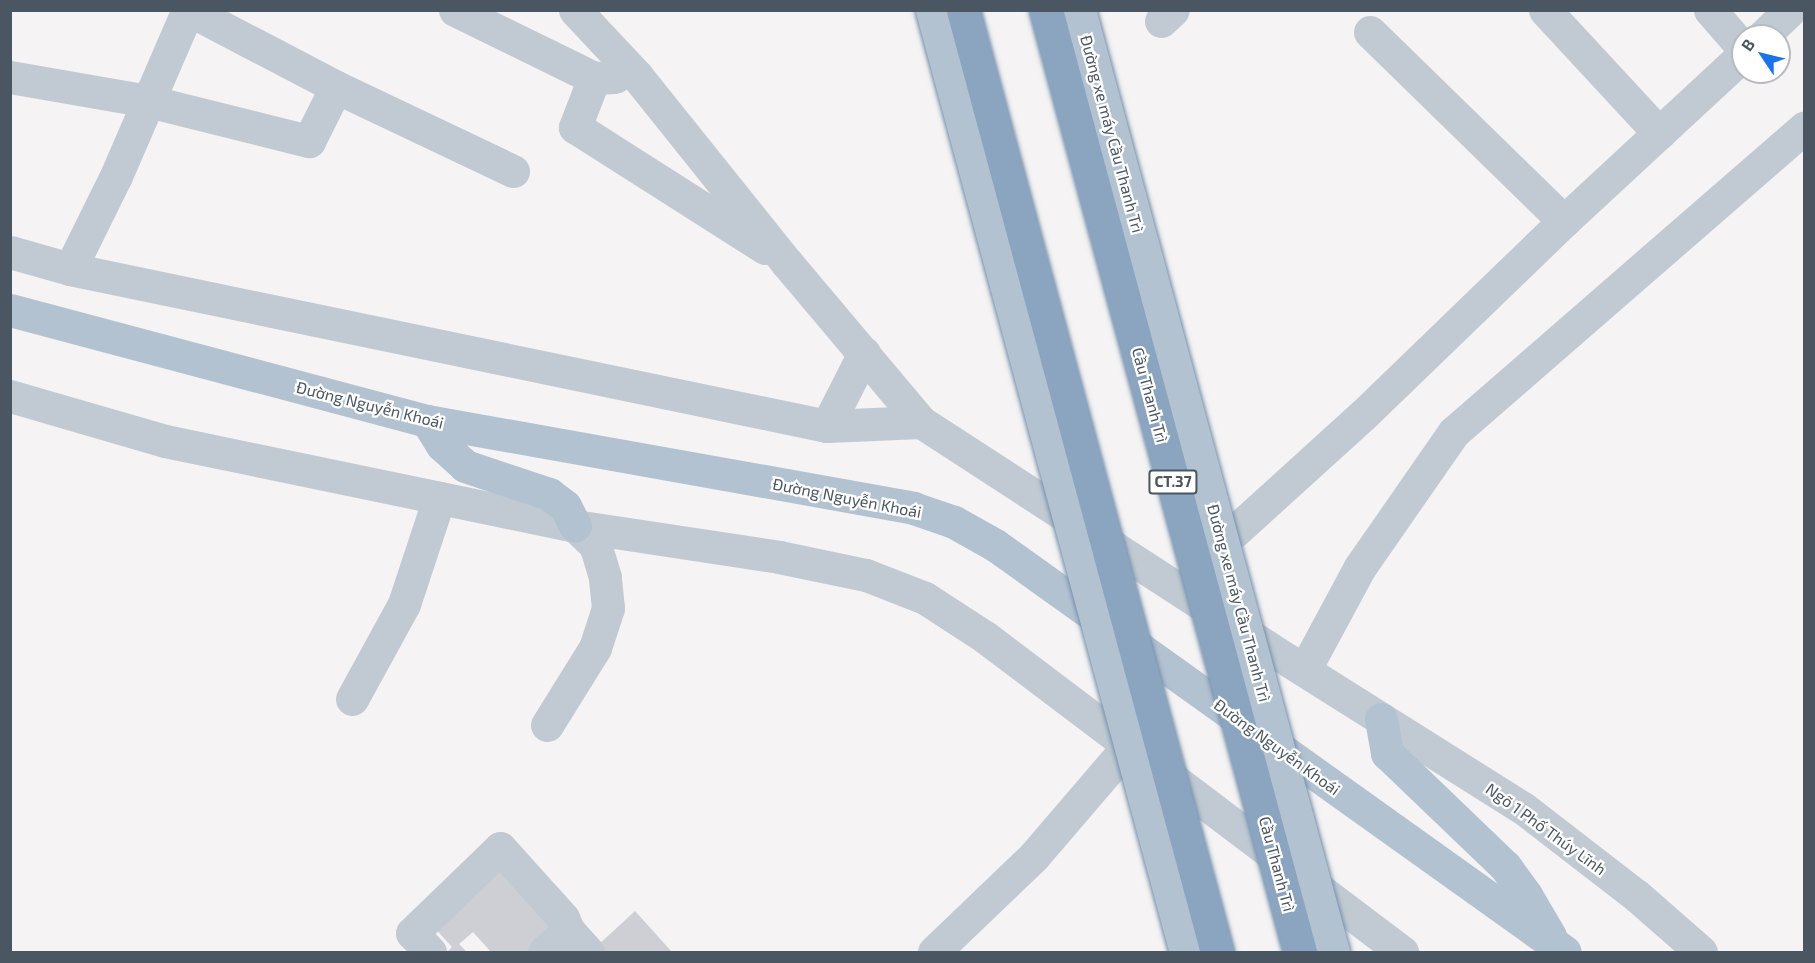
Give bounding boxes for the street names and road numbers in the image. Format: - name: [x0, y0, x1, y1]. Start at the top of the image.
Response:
- street label: Đường xe máy Cầu Thanh Trì: [1076, 33, 1148, 235]
- street label: Cầu Thanh Trì: [1128, 345, 1172, 445]
- street label: Đường Nguyễn Khoái: [294, 377, 446, 433]
- road number: CT.37: [1148, 470, 1198, 494]
- street label: Đường Nguyễn Khoái: [771, 474, 923, 522]
- street label: Đường xe máy Cầu Thanh Trì: [1203, 502, 1275, 704]
- street label: Đường Nguyễn Khoái: [1210, 695, 1344, 799]
- street label: Ngõ 1 Phố Thúy Lĩnh: [1482, 779, 1610, 879]
- street label: Cầu Thanh Trì: [1255, 814, 1299, 914]

